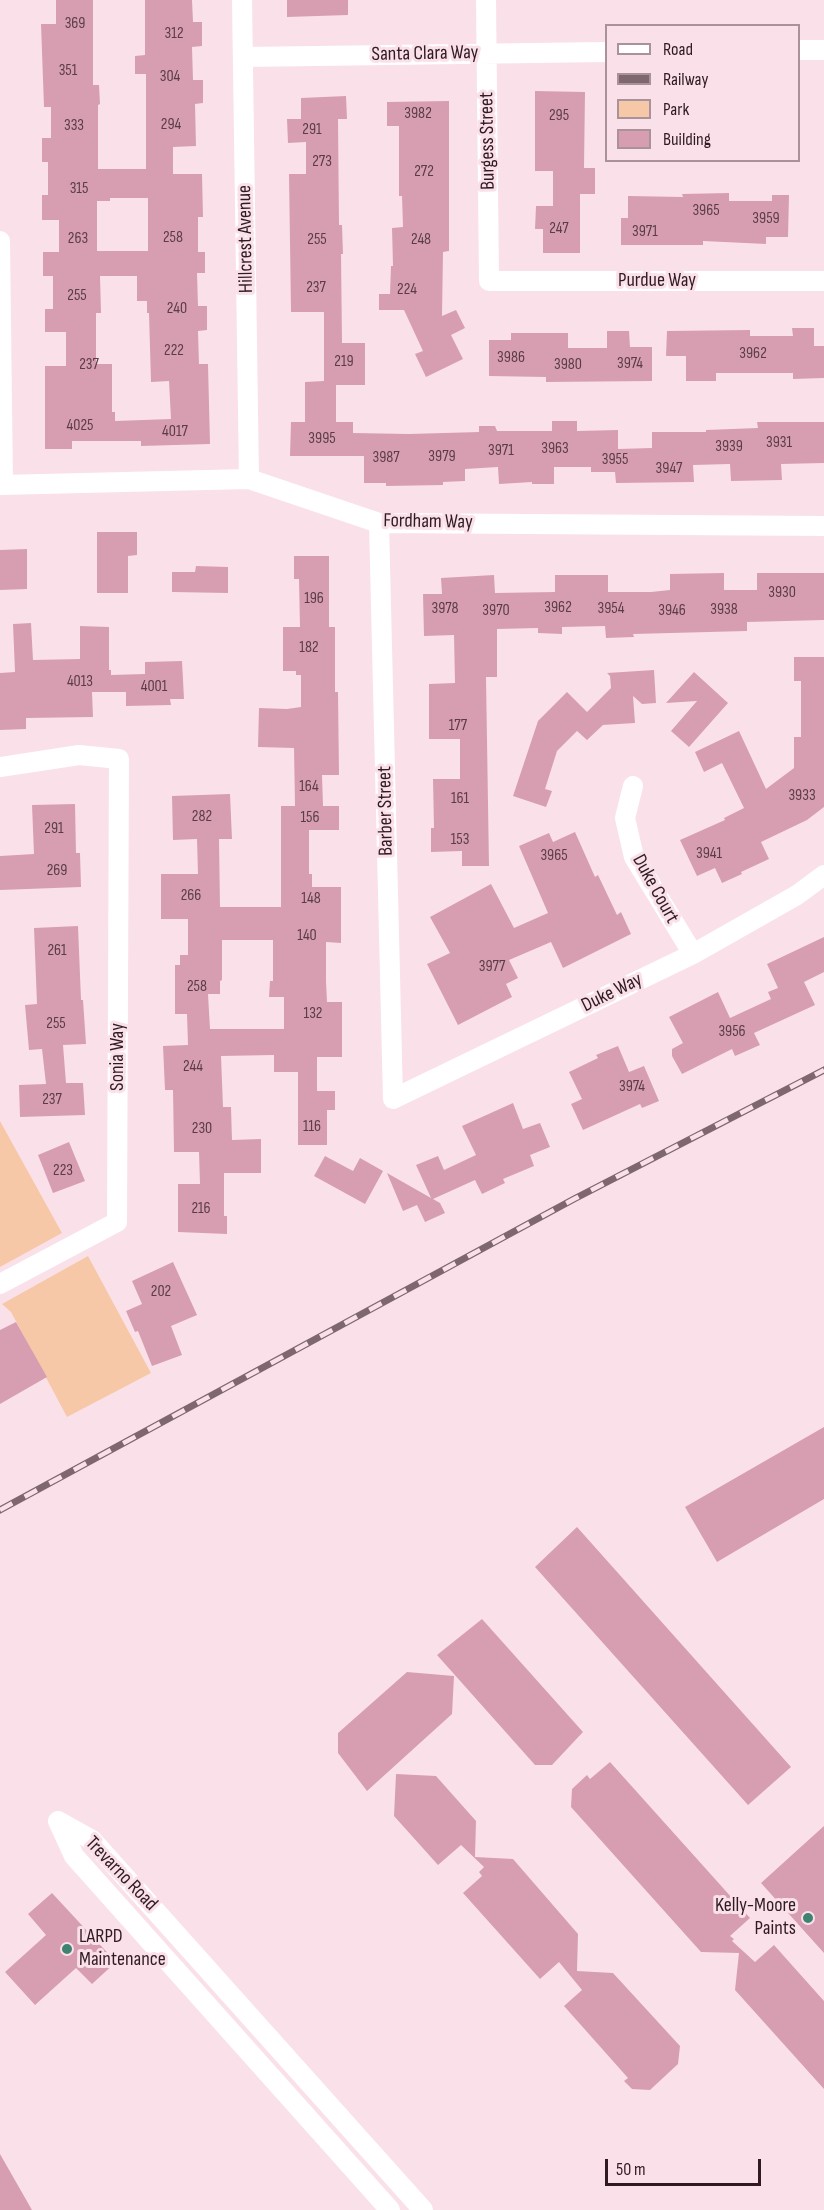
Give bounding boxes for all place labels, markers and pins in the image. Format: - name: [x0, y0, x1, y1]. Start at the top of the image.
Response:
- place label: Kelly-Moore Paints: [715, 1894, 796, 1941]
- marker: Kelly-Moore Paints: [801, 1911, 815, 1925]
- place label: LARPD Maintenance: [79, 1925, 166, 1972]
- marker: LARPD Maintenance: [60, 1942, 74, 1956]

